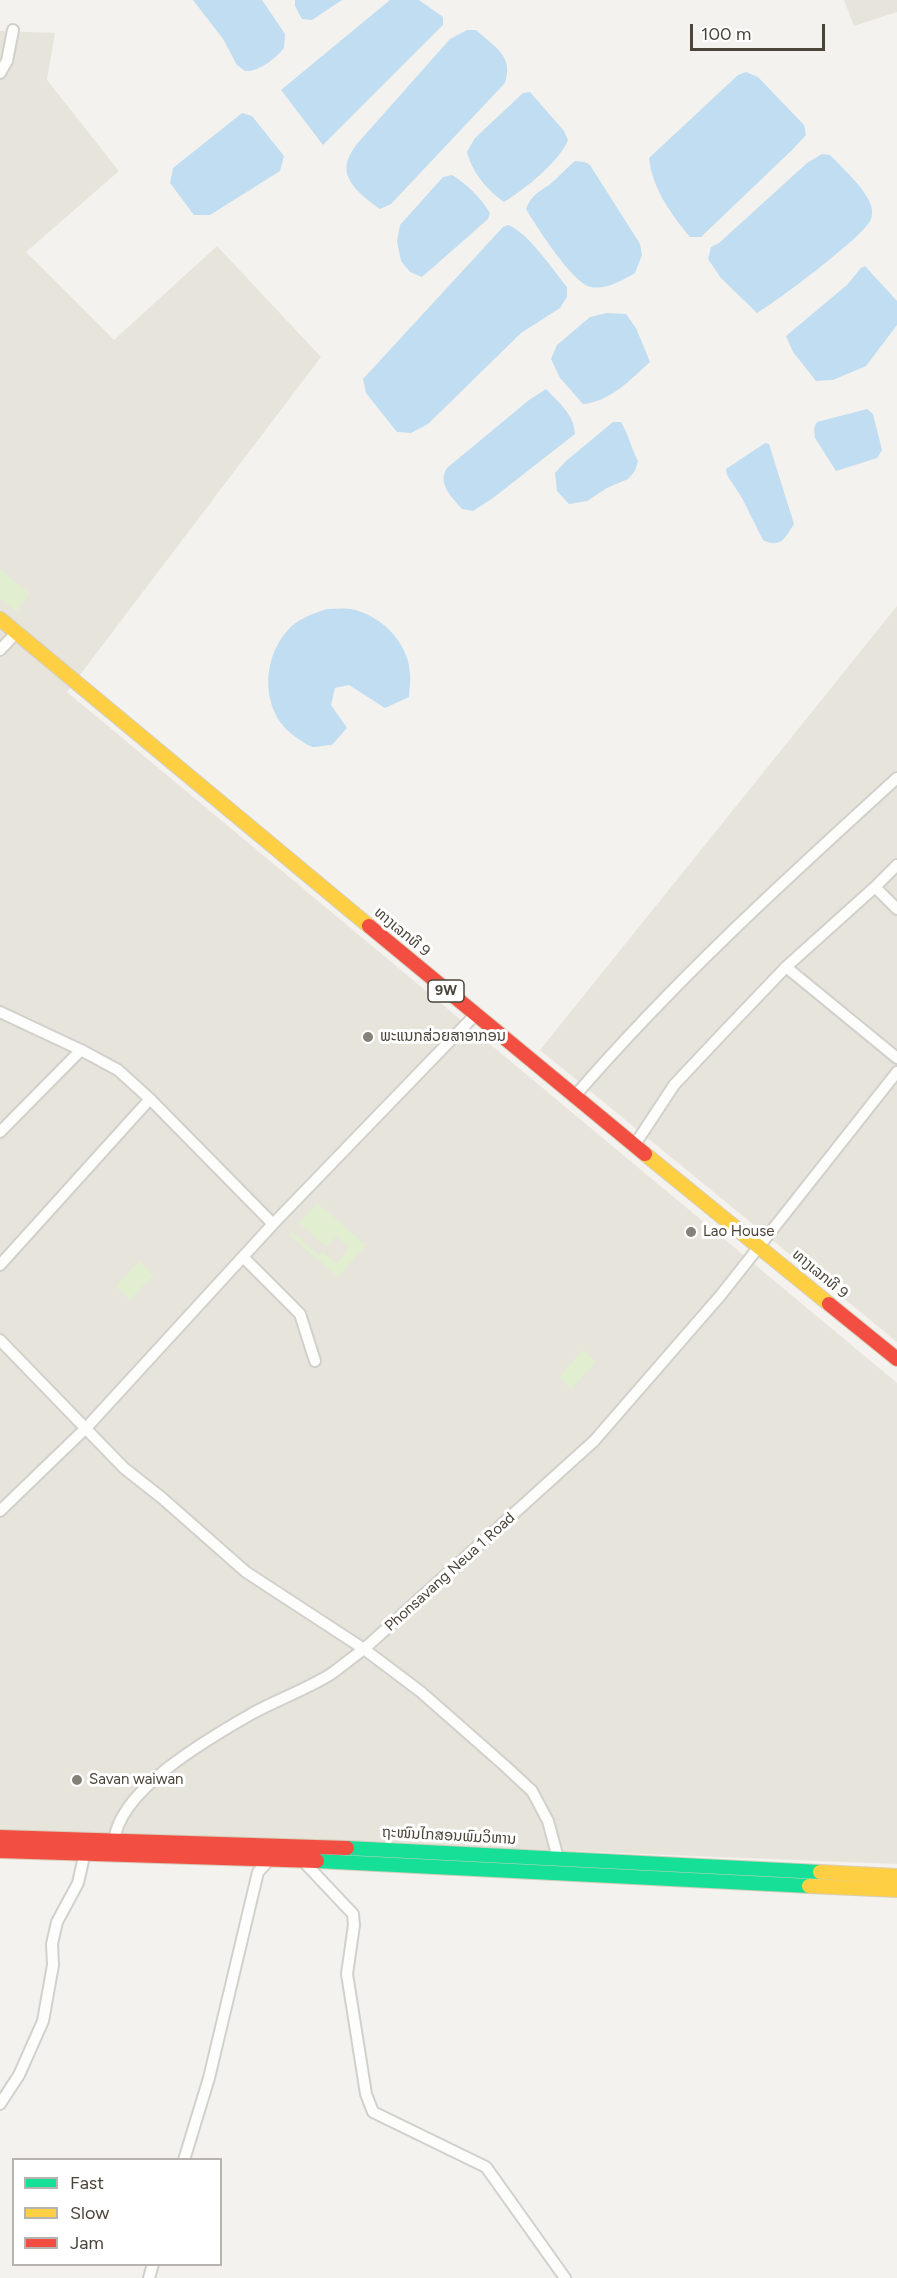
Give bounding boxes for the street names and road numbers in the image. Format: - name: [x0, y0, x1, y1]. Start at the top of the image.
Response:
- street label: ທາງເລກທີ 9: [370, 904, 434, 960]
- road number: 9W: [428, 980, 464, 1002]
- street label: ທາງເລກທີ 9: [788, 1246, 852, 1302]
- street label: Phonsavang Neua 1 Road: [381, 1509, 519, 1635]
- street label: ຖະໜົນໄກສອນພົມວິຫານ: [381, 1823, 517, 1849]

